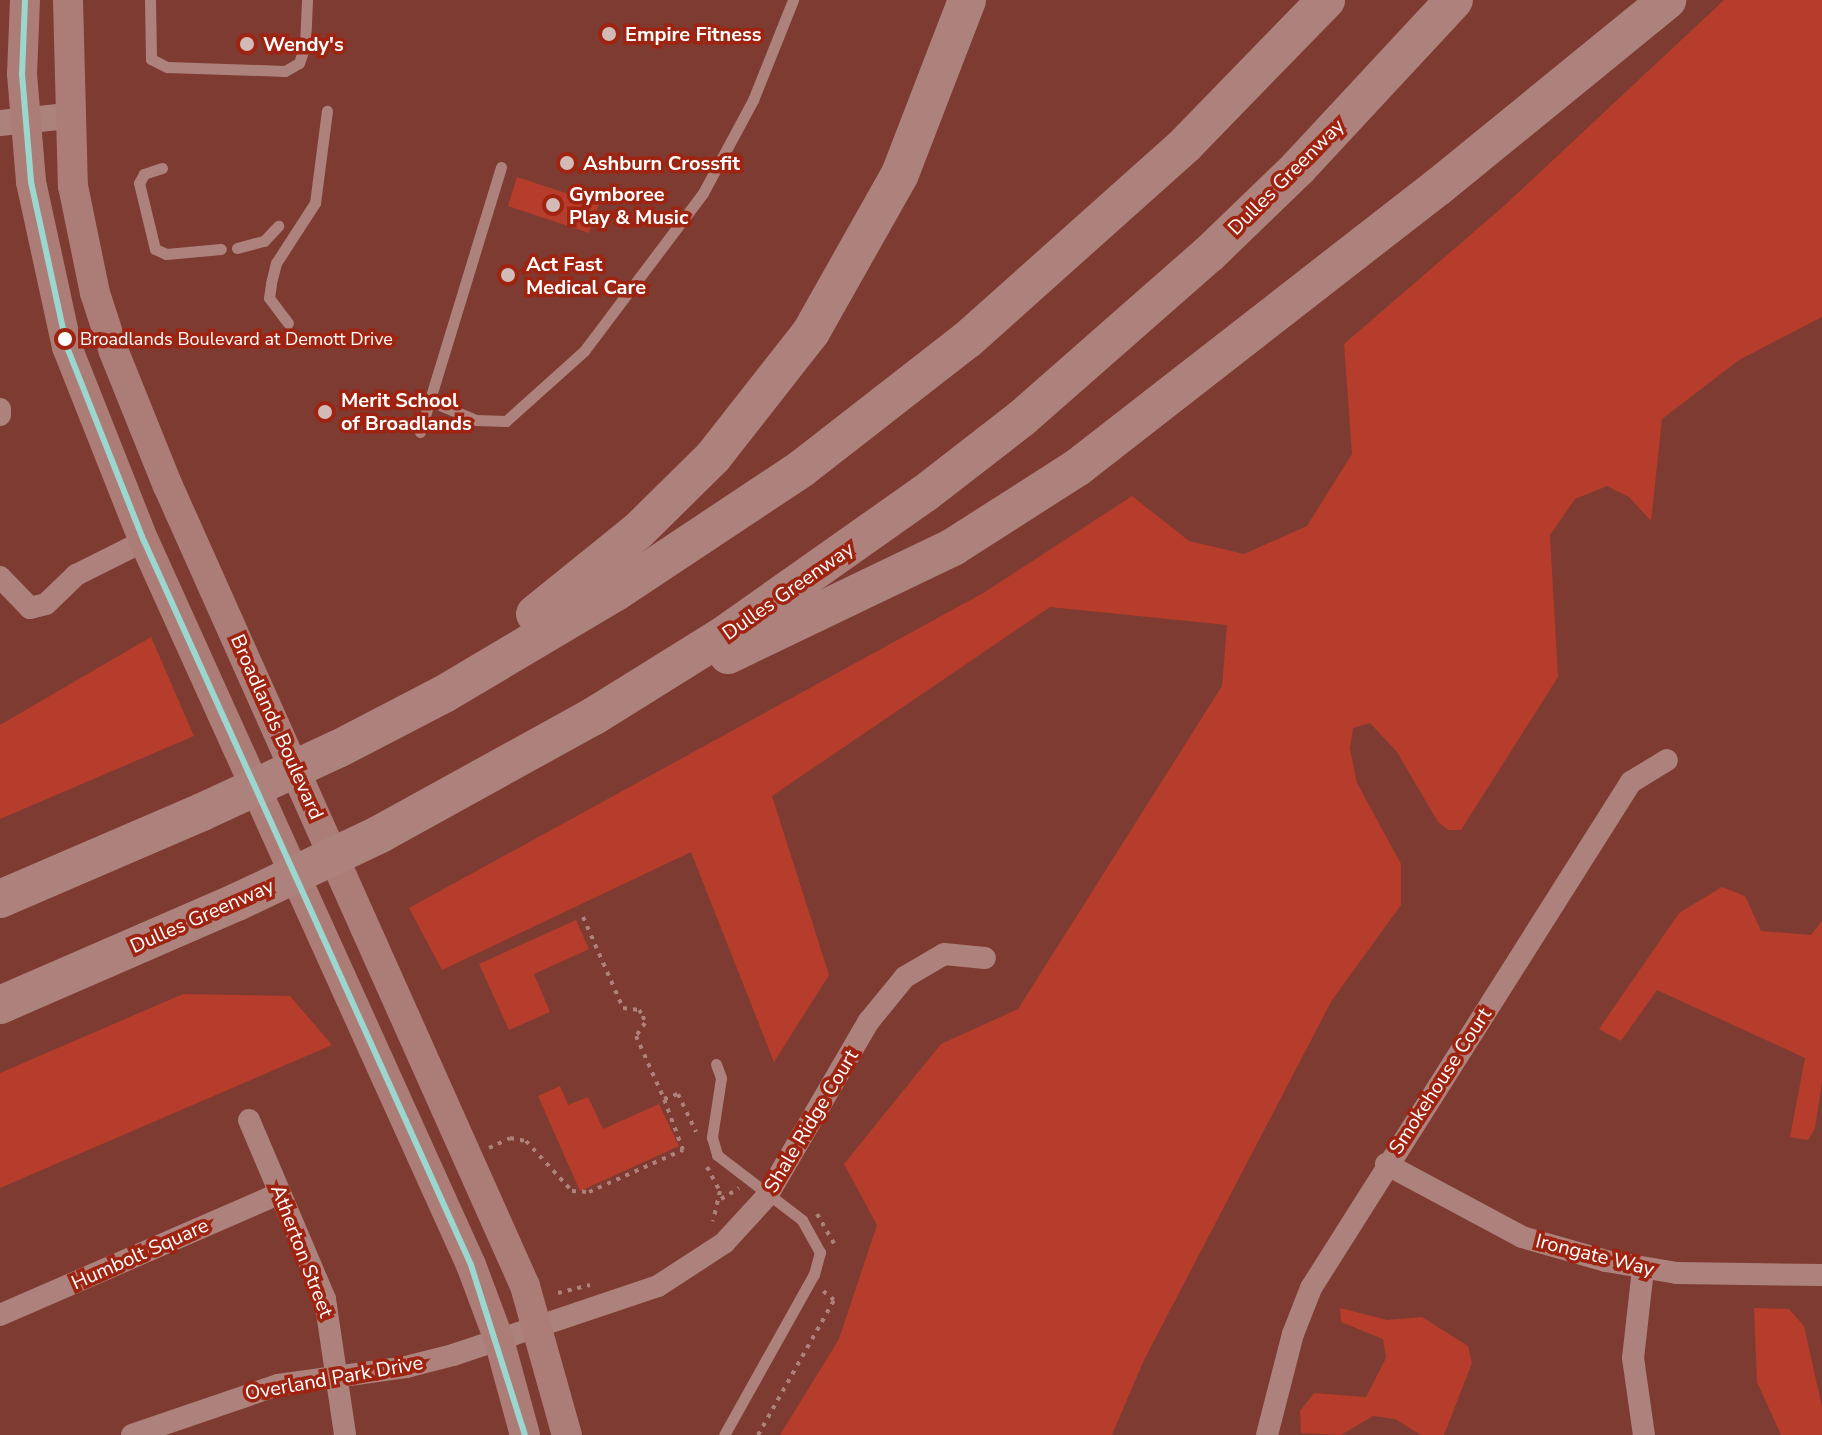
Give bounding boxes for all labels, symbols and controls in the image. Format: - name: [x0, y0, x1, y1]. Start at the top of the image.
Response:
- place label: Empire Fitness: [625, 22, 762, 46]
- marker: Empire Fitness: [600, 25, 618, 43]
- place label: Wendy's: [263, 32, 344, 56]
- marker: Wendy's: [238, 35, 256, 53]
- street label: Dulles Greenway: [1223, 114, 1349, 240]
- place label: Ashburn Crossfit: [583, 151, 740, 175]
- marker: Ashburn Crossfit: [558, 154, 576, 172]
- place label: Gymboree Play & Music: [569, 182, 688, 229]
- marker: Gymboree Play & Music: [544, 196, 562, 214]
- place label: Act Fast Medical Care: [526, 252, 646, 299]
- marker: Act Fast Medical Care: [497, 264, 519, 286]
- place label: Broadlands Boulevard at Demott Drive: [80, 328, 393, 350]
- marker: Broadlands Boulevard at Demott Drive: [57, 331, 73, 347]
- place label: Merit School of Broadlands: [341, 388, 472, 435]
- marker: Merit School of Broadlands: [316, 403, 334, 421]
- street label: Dulles Greenway: [718, 537, 858, 645]
- street label: Broadlands Boulevard: [225, 631, 329, 823]
- street label: Dulles Greenway: [126, 874, 278, 958]
- street label: Smokehouse Court: [1384, 1003, 1496, 1159]
- street label: Shale Ridge Court: [759, 1045, 863, 1197]
- street label: Atherton Street: [266, 1181, 338, 1321]
- street label: Humbolt Square: [68, 1213, 212, 1295]
- street label: Irongate Way: [1533, 1229, 1657, 1281]
- street label: Overland Park Drive: [243, 1351, 425, 1405]

